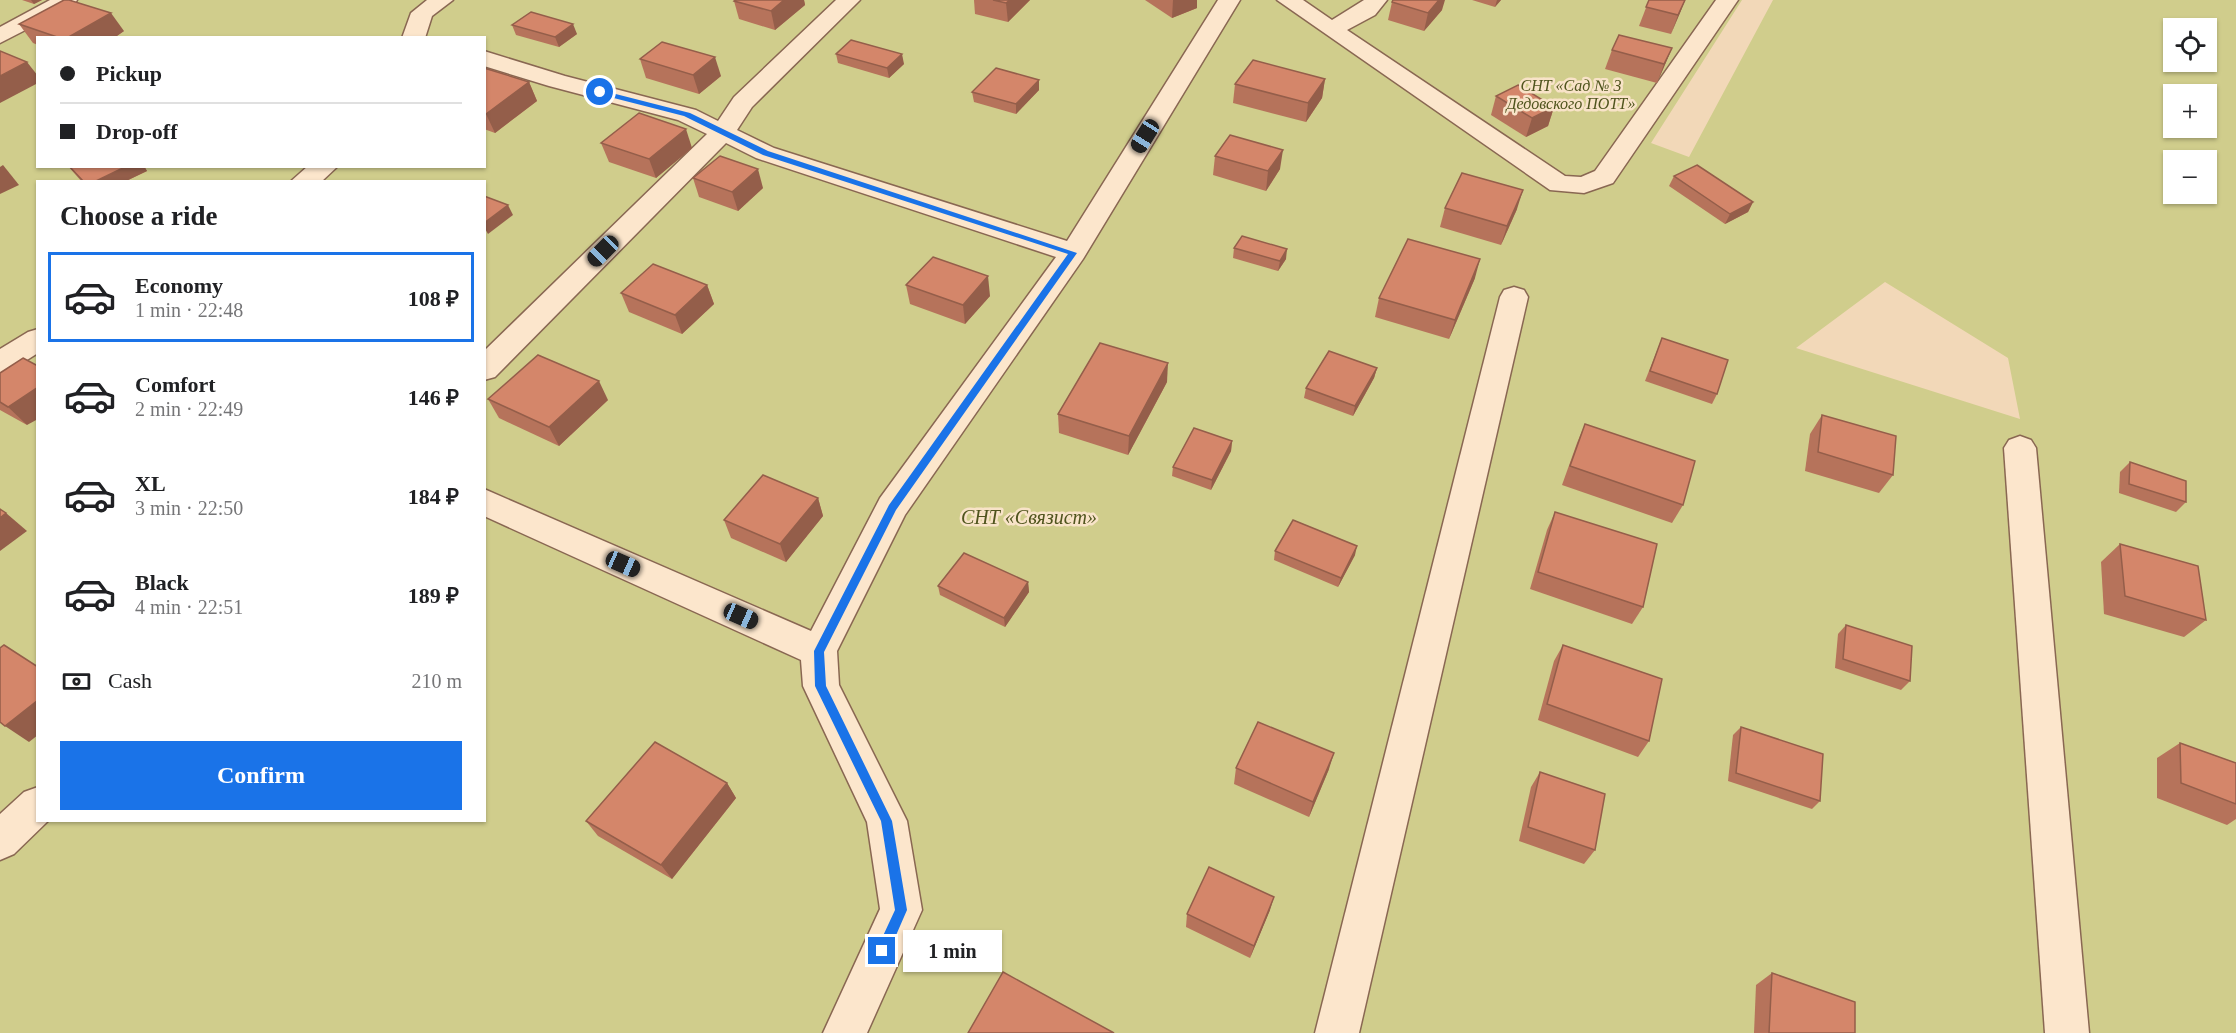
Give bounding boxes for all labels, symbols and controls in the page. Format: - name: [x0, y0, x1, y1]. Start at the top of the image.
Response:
- map controls: [2163, 18, 2217, 204]
- button: locate: [2163, 18, 2217, 72]
- text: Pickup: [96, 61, 162, 86]
- park label: СНТ «Сад № 3 Дедовского ПОТТ»: [1504, 77, 1636, 113]
- route start: [586, 78, 613, 105]
- button: +: [2163, 84, 2217, 138]
- car: [1128, 116, 1162, 156]
- text: Drop-off: [96, 119, 177, 144]
- button: −: [2163, 150, 2217, 204]
- text: Choose a ride: [60, 201, 218, 231]
- car: [584, 232, 622, 270]
- icon: car: [63, 270, 117, 324]
- text: Economy: [135, 273, 223, 298]
- text: 108 ₽: [408, 286, 459, 311]
- text: 1 min · 22:48: [135, 299, 243, 321]
- icon: car: [63, 369, 117, 423]
- text: Comfort: [135, 372, 216, 397]
- text: 146 ₽: [408, 385, 459, 410]
- text: 2 min · 22:49: [135, 398, 243, 420]
- icon: car: [63, 468, 117, 522]
- text: XL: [135, 471, 166, 496]
- text: 184 ₽: [408, 484, 459, 509]
- text: 3 min · 22:50: [135, 497, 243, 519]
- park label: СНТ «Связист»: [961, 506, 1097, 528]
- car: [603, 548, 643, 580]
- icon: car: [63, 567, 117, 621]
- text: Black: [135, 570, 189, 595]
- text: 189 ₽: [408, 583, 459, 608]
- text: 4 min · 22:51: [135, 596, 243, 618]
- car: [721, 600, 761, 632]
- icon: cash: [60, 665, 93, 698]
- text: Cash: [108, 668, 152, 693]
- text: 210 m: [411, 670, 462, 692]
- button: Confirm: [60, 741, 462, 810]
- callout: 1 min: [903, 930, 1002, 972]
- route end: [868, 937, 895, 964]
- text: 1 min: [928, 940, 977, 962]

